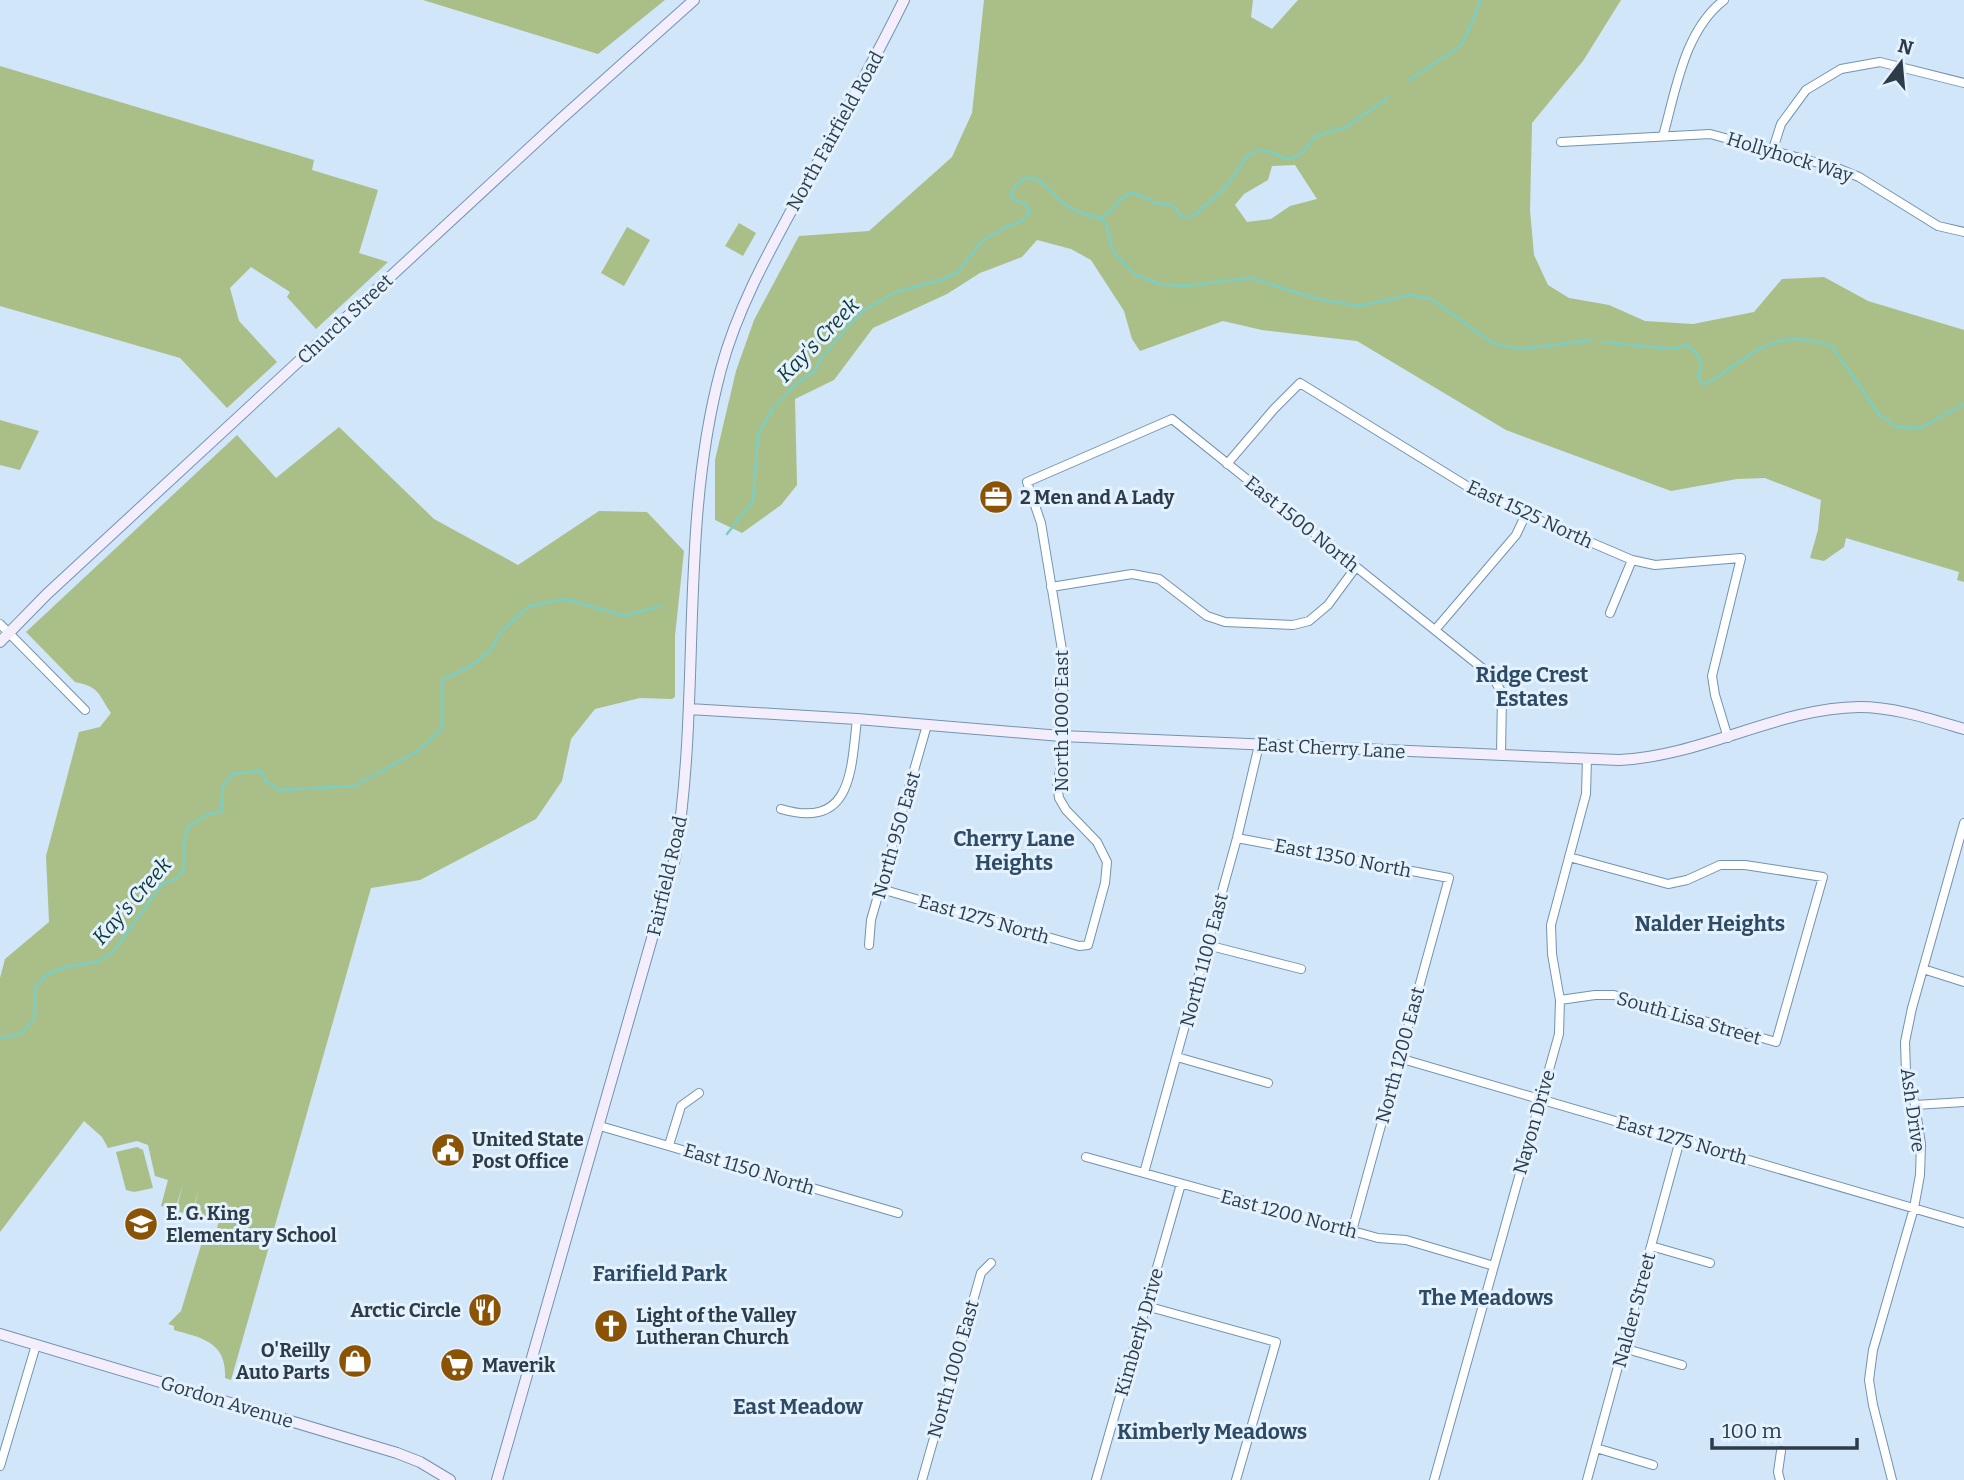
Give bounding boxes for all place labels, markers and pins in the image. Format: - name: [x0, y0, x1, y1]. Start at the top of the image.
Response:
- office icon: 2 Men and A Lady: [977, 478, 1015, 516]
- place label: 2 Men and A Lady: [1020, 486, 1175, 509]
- place label: United State Post Office: [472, 1128, 584, 1173]
- public building icon: United State Post Office: [429, 1131, 467, 1169]
- place label: E. G. King Elementary School: [166, 1202, 337, 1247]
- school or university icon: E. G. King Elementary School: [122, 1205, 160, 1243]
- restaurant icon: Arctic Circle: [466, 1291, 504, 1329]
- place label: Arctic Circle: [350, 1299, 461, 1322]
- place label: Light of the Valley Lutheran Church: [636, 1304, 797, 1349]
- church icon: Light of the Valley Lutheran Church: [592, 1307, 630, 1345]
- place label: O'Reilly Auto Parts: [236, 1339, 330, 1384]
- shop icon: O'Reilly Auto Parts: [336, 1342, 374, 1380]
- supermarket icon: Maverik: [438, 1346, 476, 1384]
- place label: Maverik: [482, 1354, 556, 1377]

